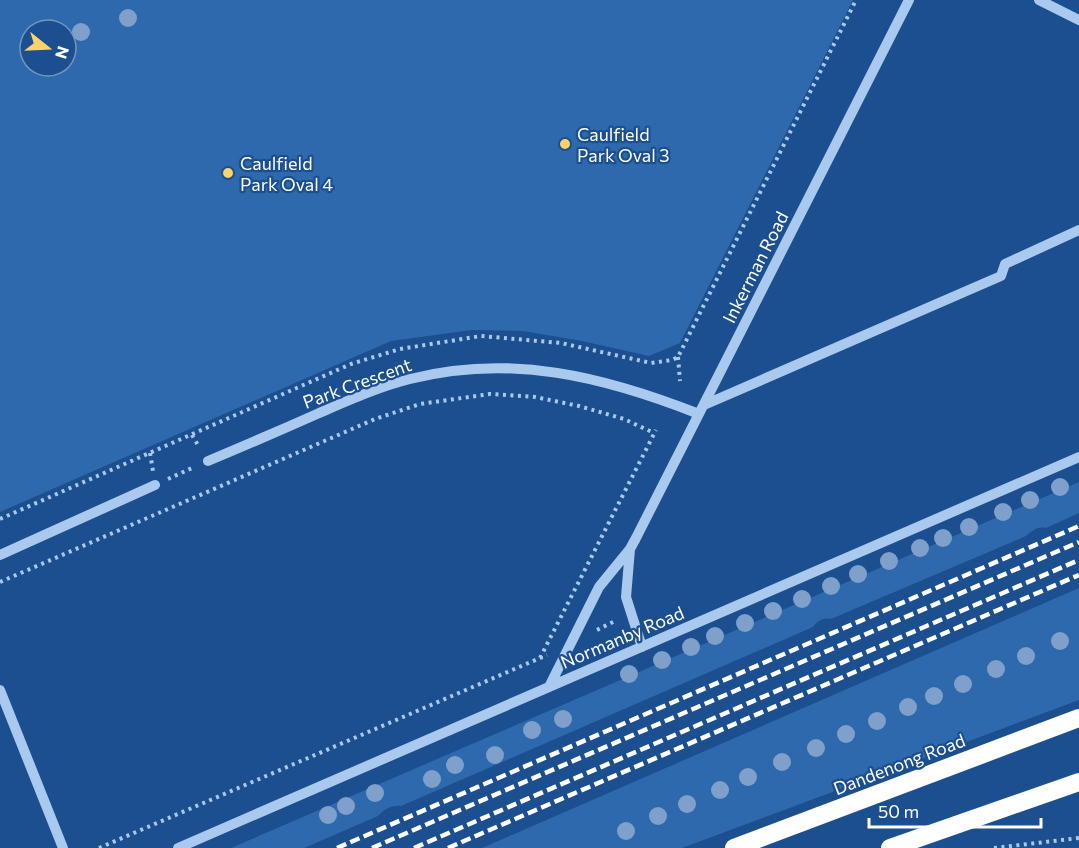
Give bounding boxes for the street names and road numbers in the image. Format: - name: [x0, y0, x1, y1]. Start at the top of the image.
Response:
- street label: Inkerman Road: [717, 208, 793, 326]
- street label: Park Crescent: [300, 353, 414, 413]
- street label: Normanby Road: [557, 601, 687, 673]
- street label: Dandenong Road: [830, 729, 968, 799]

